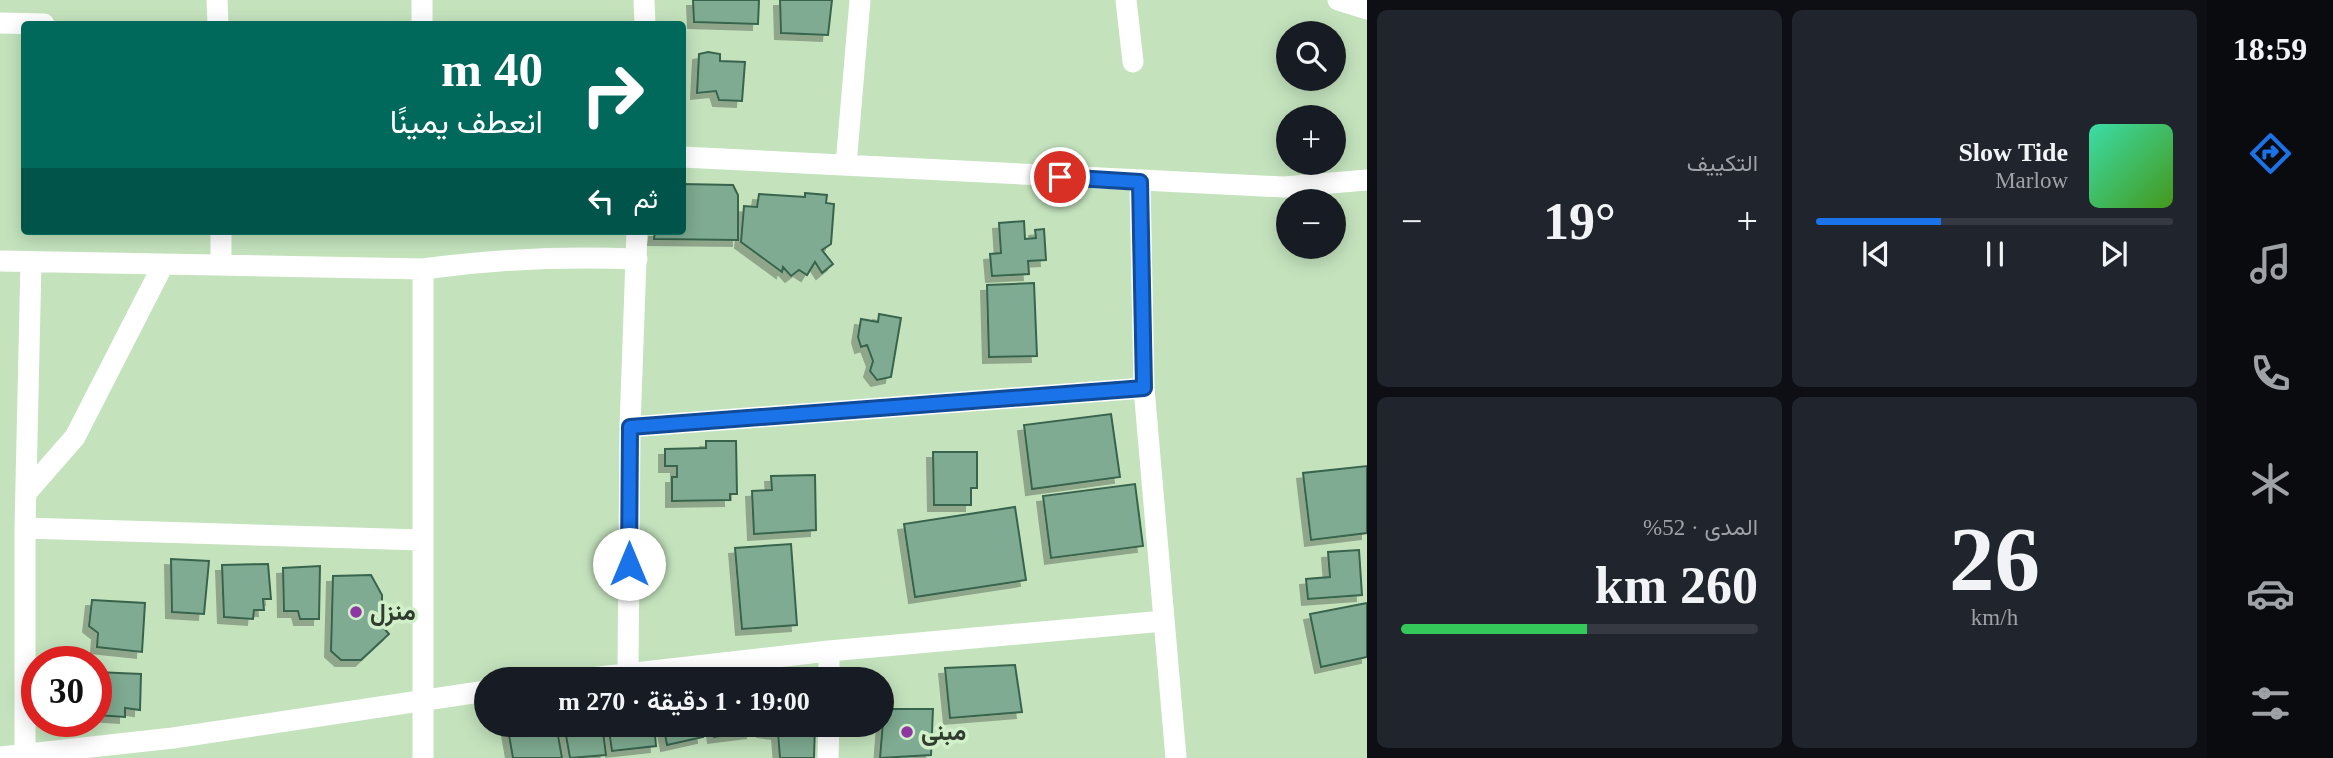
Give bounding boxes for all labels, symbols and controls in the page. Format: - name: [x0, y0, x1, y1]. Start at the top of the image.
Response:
- map controls: [1276, 21, 1346, 259]
- button: search: [1276, 21, 1346, 91]
- text: 18:59: [2233, 31, 2307, 67]
- text: 40 m: [441, 42, 543, 97]
- icon: right: [567, 49, 658, 140]
- text: انعطف يمينًا: [390, 104, 543, 140]
- button: +: [1276, 105, 1346, 175]
- icon: directions: [2246, 129, 2295, 178]
- text: Slow Tide: [1958, 138, 2068, 167]
- pin: [1030, 147, 1090, 207]
- text: التكييف: [1687, 151, 1758, 176]
- icon: arrive: [1041, 158, 1079, 196]
- text: Marlow: [1995, 168, 2068, 193]
- icon: left: [582, 182, 620, 220]
- text: ثم: [634, 185, 658, 214]
- button: −: [1276, 189, 1346, 259]
- text: 19°: [1543, 193, 1616, 250]
- text: −: [1401, 200, 1422, 242]
- text: +: [1737, 200, 1758, 242]
- icon: previous: [1857, 235, 1895, 273]
- icon: pause: [1976, 235, 2014, 273]
- icon: next: [2095, 235, 2133, 273]
- icon: music: [2246, 239, 2295, 288]
- icon: phone: [2246, 349, 2295, 398]
- icon: climate: [2246, 459, 2295, 508]
- text: 26: [1949, 509, 2040, 610]
- text: المدى · 52%: [1643, 515, 1758, 540]
- position arrow: [592, 527, 666, 601]
- text: 260 km: [1595, 557, 1758, 614]
- icon: car: [2246, 569, 2295, 618]
- place label: منزل: [370, 599, 416, 627]
- marker: منزل: [348, 604, 364, 620]
- text: km/h: [1971, 605, 2018, 630]
- speed limit sign: 30: [21, 646, 112, 737]
- icon: filters: [2246, 679, 2295, 728]
- text: 19:00 · 1 دقيقة · 270 m: [558, 687, 810, 716]
- place label: مبنى: [921, 719, 966, 746]
- marker: مبنى: [899, 724, 915, 740]

